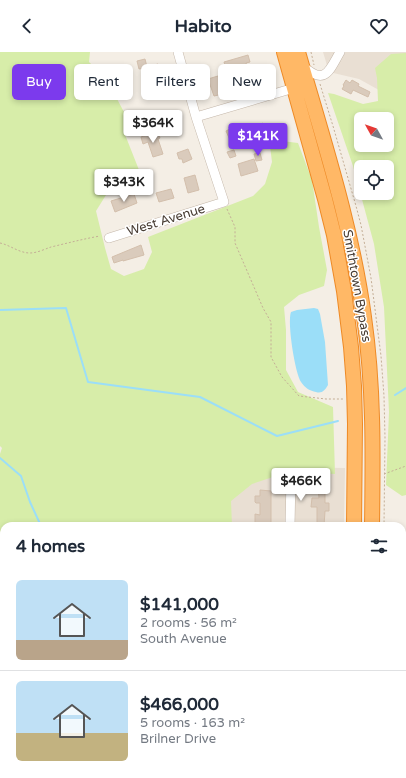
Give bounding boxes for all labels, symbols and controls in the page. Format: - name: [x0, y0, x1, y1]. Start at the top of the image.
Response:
- icon: back: [16, 15, 38, 37]
- text: Habito: [174, 15, 232, 37]
- icon: heart: [368, 15, 390, 37]
- chip: Buy: [12, 64, 66, 100]
- chip: Rent: [74, 64, 133, 100]
- chip: Filters: [141, 64, 210, 100]
- chip: New: [218, 64, 276, 100]
- pin: $364K: [125, 110, 181, 144]
- north arrow: [354, 112, 394, 152]
- map controls: [354, 112, 394, 200]
- text: $364K: [132, 115, 174, 131]
- pin: $141K: [230, 123, 286, 157]
- text: $141K: [237, 128, 279, 144]
- button: locate: [354, 160, 394, 200]
- pin: $343K: [96, 169, 152, 203]
- text: $343K: [103, 174, 145, 190]
- street label: West Avenue: [125, 201, 207, 239]
- street label: Smithtown Bypass: [339, 229, 375, 343]
- pin: $466K: [273, 468, 329, 502]
- text: $466K: [280, 473, 322, 489]
- icon: filters: [368, 535, 390, 557]
- text: 4 homes: [16, 536, 85, 557]
- text: $141,000: [140, 594, 219, 615]
- icon: home: [48, 596, 96, 644]
- text: 2 rooms · 56 m²: [140, 615, 237, 631]
- text: South Avenue: [140, 631, 227, 647]
- text: $466,000: [140, 694, 219, 715]
- icon: home: [48, 697, 96, 745]
- text: 5 rooms · 163 m²: [140, 715, 245, 731]
- text: Brilner Drive: [140, 731, 216, 747]

